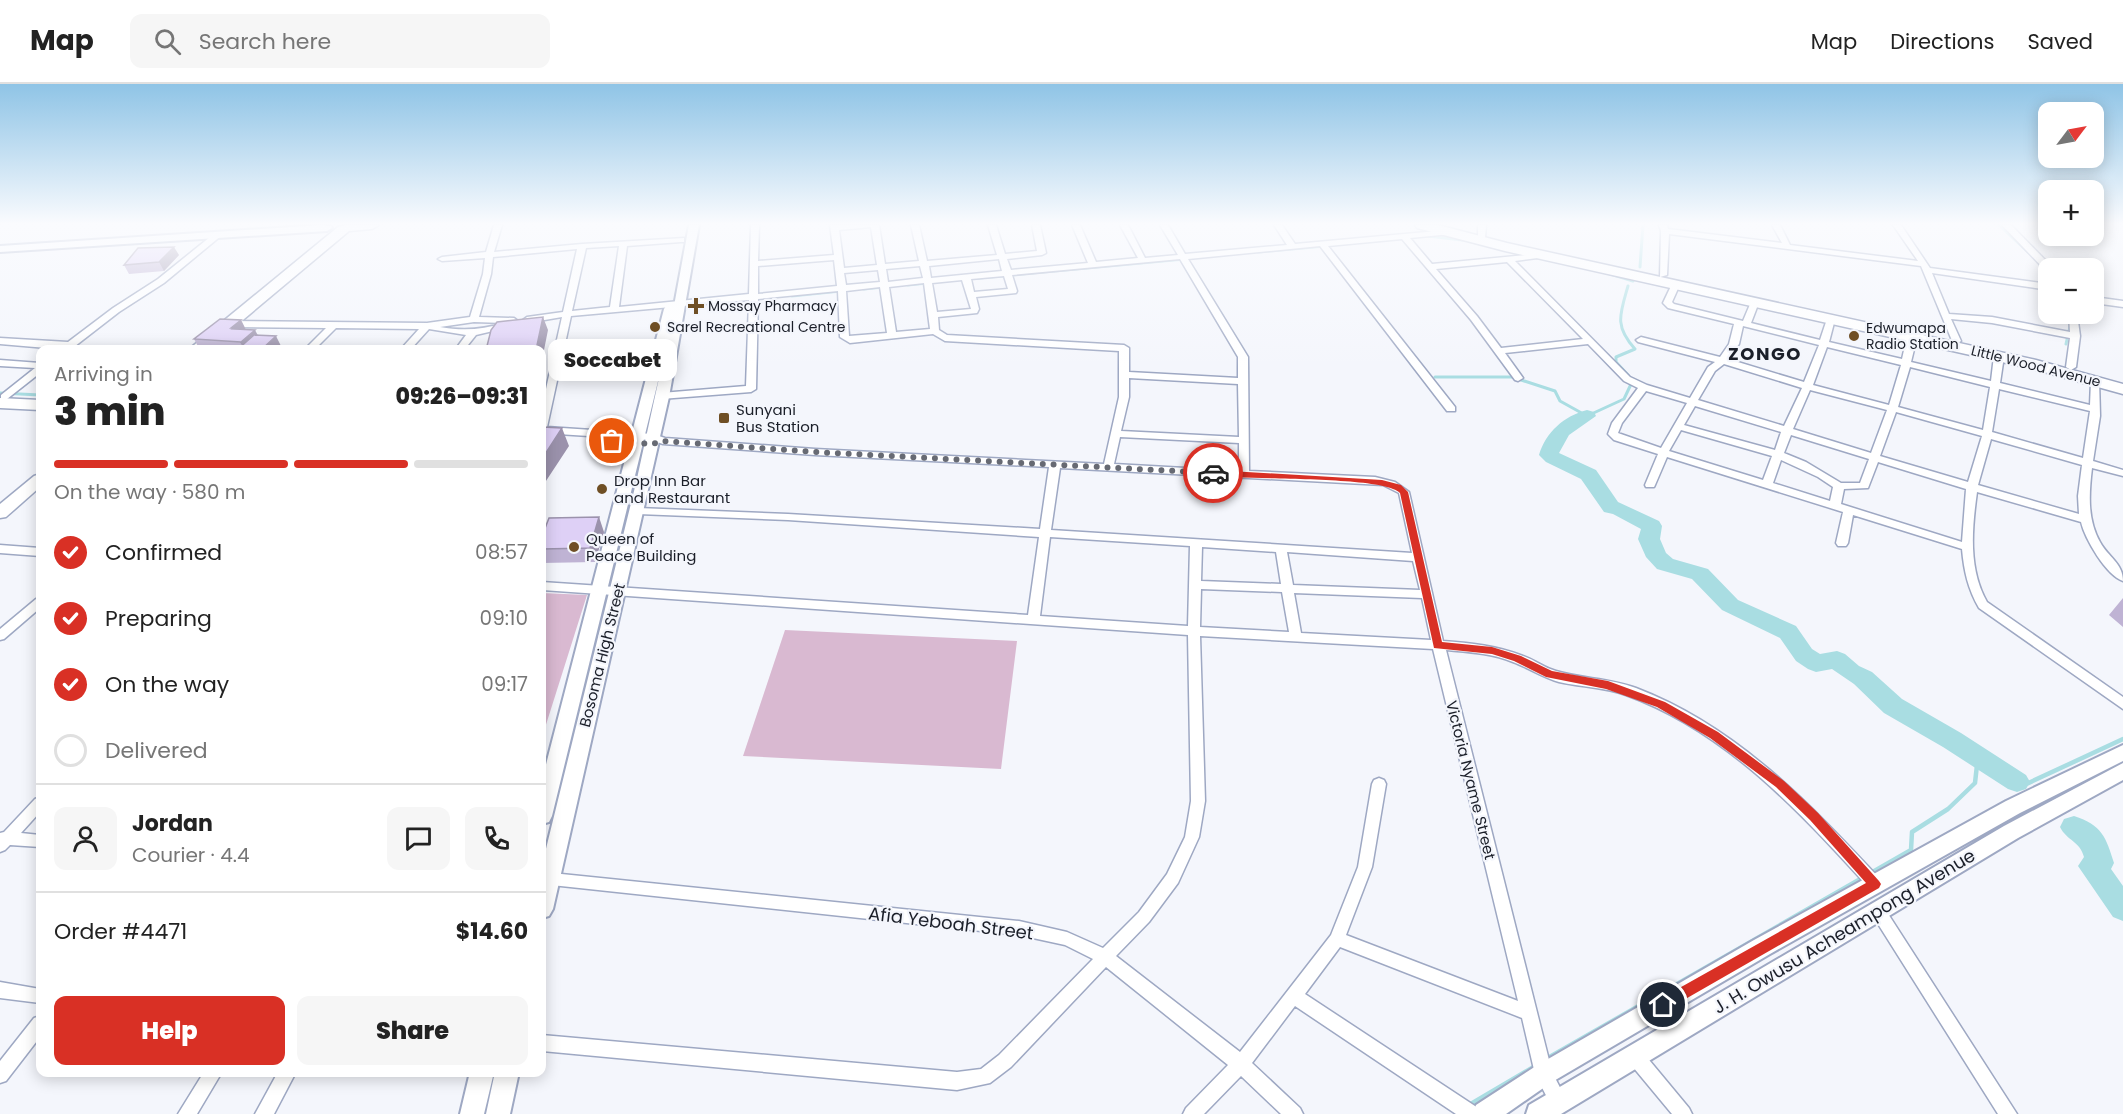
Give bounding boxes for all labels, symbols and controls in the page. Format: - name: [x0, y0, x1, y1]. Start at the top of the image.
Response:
- search box: [130, 14, 550, 68]
- text: Map: [30, 21, 94, 60]
- icon: search: [151, 25, 184, 58]
- text: Search here: [199, 26, 331, 57]
- text: Map: [1811, 27, 1857, 56]
- text: Directions: [1890, 27, 1994, 56]
- text: Saved: [2027, 27, 2093, 56]
- north arrow: [2038, 102, 2104, 168]
- map controls: [2038, 102, 2104, 324]
- button: +: [2038, 180, 2104, 246]
- button: −: [2038, 258, 2104, 324]
- place label: Mossay Pharmacy: [708, 296, 837, 316]
- marker: Mossay Pharmacy: [689, 299, 703, 313]
- place label: Sarel Recreational Centre: [667, 317, 846, 337]
- place label: Edwumapa Radio Station: [1866, 318, 1959, 354]
- marker: Sarel Recreational Centre: [648, 320, 662, 334]
- marker: Edwumapa Radio Station: [1847, 329, 1861, 343]
- callout: Soccabet: [548, 339, 676, 381]
- street label: Little Wood Avenue: [1969, 340, 2103, 392]
- district label: ZONGO: [1728, 341, 1802, 366]
- text: Soccabet: [564, 346, 661, 374]
- text: Arriving in: [54, 360, 153, 388]
- text: 09:26–09:31: [396, 381, 528, 412]
- text: 3 min: [54, 384, 166, 439]
- place label: Sunyani Bus Station: [736, 399, 819, 437]
- marker: Sunyani Bus Station: [717, 411, 731, 425]
- pin: [586, 415, 637, 466]
- icon: bag: [595, 424, 628, 457]
- courier: [1183, 443, 1243, 503]
- icon: car: [1197, 457, 1230, 490]
- place label: Drop Inn Bar and Restaurant: [614, 470, 730, 508]
- text: On the way · 580 m: [54, 478, 245, 506]
- marker: Drop Inn Bar and Restaurant: [595, 482, 609, 496]
- place label: Queen of Peace Building: [586, 528, 696, 566]
- icon: check: [54, 536, 87, 569]
- text: Confirmed: [105, 537, 222, 568]
- text: 08:57: [475, 538, 528, 566]
- marker: Queen of Peace Building: [567, 540, 581, 554]
- street label: Bosoma High Street: [574, 581, 630, 729]
- icon: check: [54, 602, 87, 635]
- text: Preparing: [105, 603, 212, 634]
- text: 09:10: [480, 604, 528, 632]
- icon: check: [54, 668, 87, 701]
- text: On the way: [105, 669, 229, 700]
- text: 09:17: [481, 670, 528, 698]
- street label: Victoria Nyame Street: [1441, 698, 1501, 862]
- text: Delivered: [105, 735, 208, 766]
- button: person: [54, 807, 117, 870]
- button: chat: [387, 807, 450, 870]
- button: phone: [465, 807, 528, 870]
- text: Jordan: [132, 808, 213, 839]
- text: Courier · 4.4: [132, 841, 250, 869]
- street label: J. H. Owusu Acheampong Avenue: [1708, 843, 1980, 1019]
- street label: Afia Yeboah Street: [867, 900, 1035, 946]
- text: Order #4471: [54, 916, 187, 947]
- text: $14.60: [456, 916, 528, 947]
- pin: [1637, 979, 1688, 1030]
- icon: home: [1646, 988, 1679, 1021]
- button: Help: [54, 996, 285, 1065]
- button: Share: [297, 996, 528, 1065]

